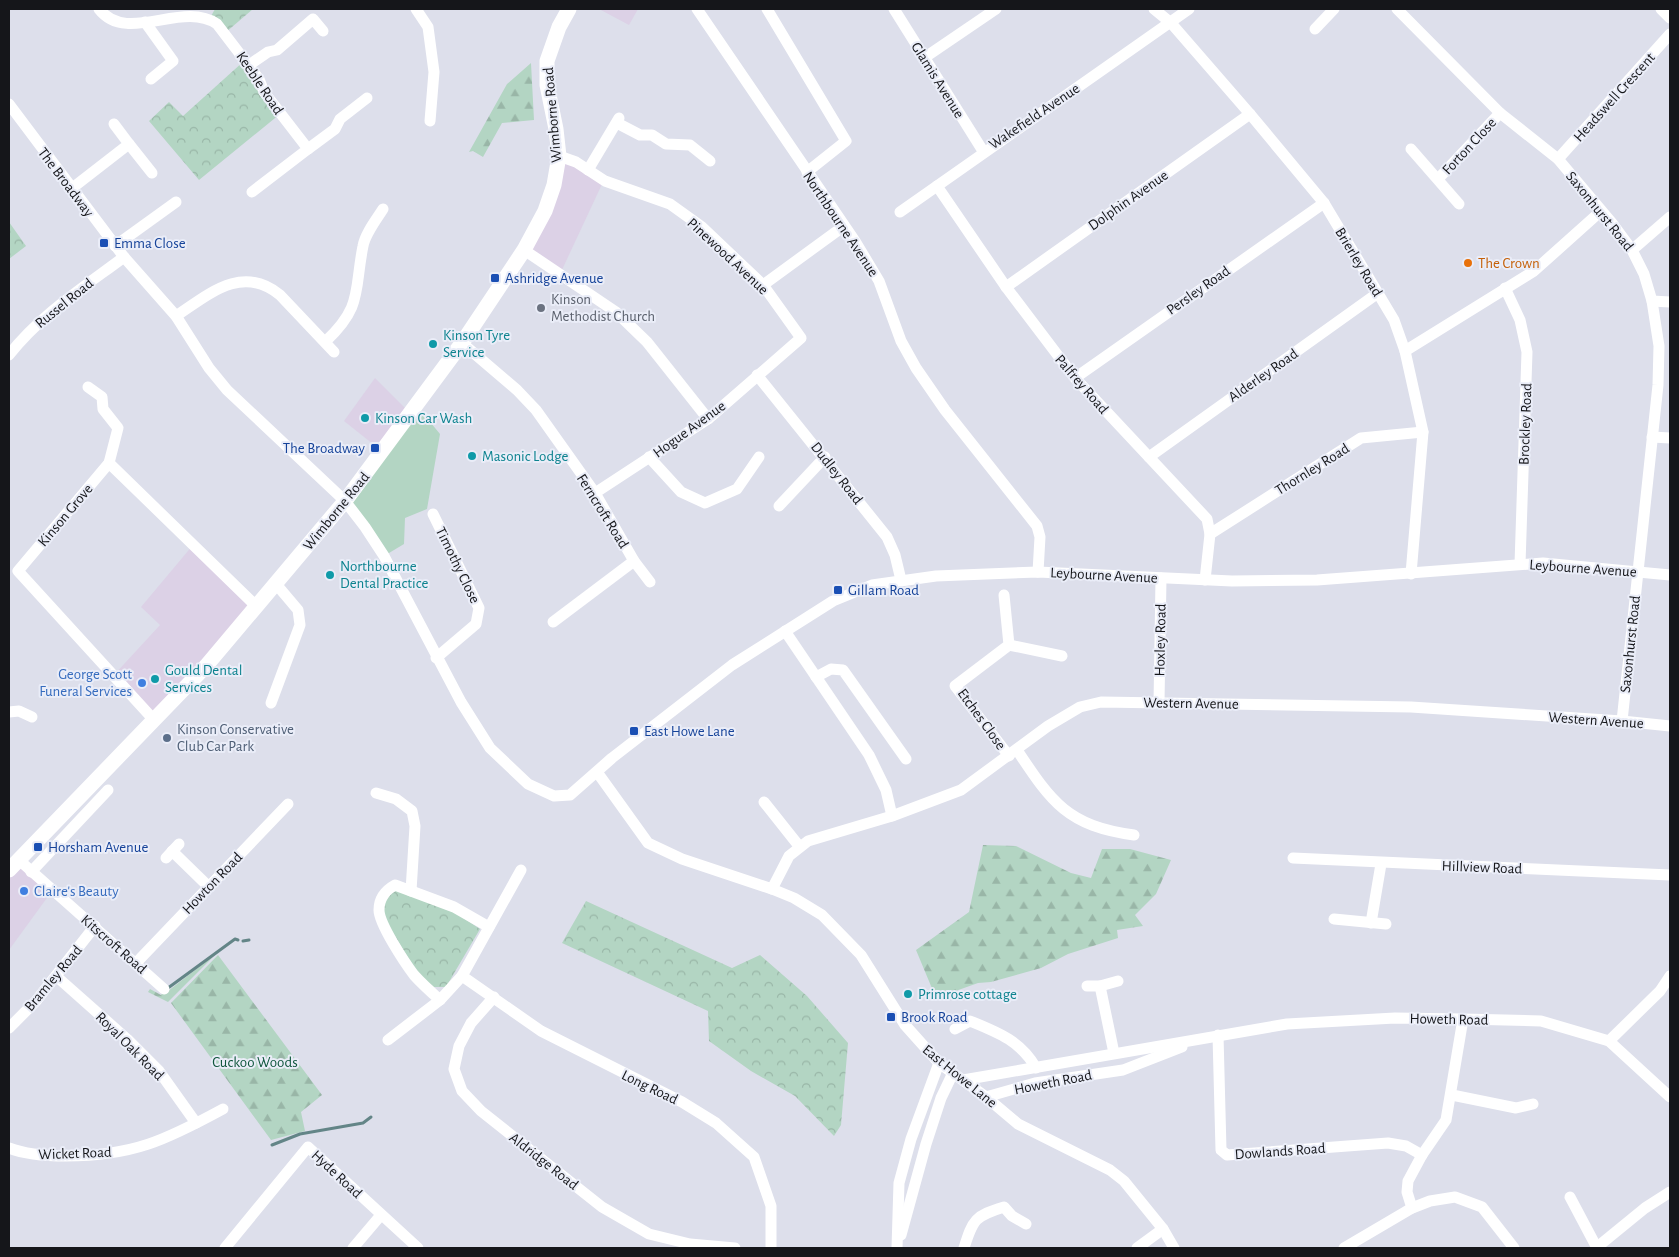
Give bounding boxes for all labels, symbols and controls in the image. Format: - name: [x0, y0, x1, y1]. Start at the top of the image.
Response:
- street label: Glamis Avenue: [908, 40, 967, 121]
- street label: Keeble Road: [233, 49, 286, 118]
- street label: Headswell Crescent: [1571, 50, 1658, 145]
- street label: Wimborne Road: [541, 66, 564, 163]
- street label: Wakefield Avenue: [986, 81, 1082, 152]
- street label: Forton Close: [1440, 115, 1499, 178]
- street label: The Broadway: [35, 145, 97, 220]
- street label: Dolphin Avenue: [1086, 167, 1171, 233]
- street label: Northbourne Avenue: [800, 169, 881, 279]
- street label: Saxonhurst Road: [1563, 169, 1636, 254]
- street label: Pinewood Avenue: [684, 215, 771, 298]
- street label: Brierley Road: [1332, 225, 1385, 300]
- place label: Emma Close: [114, 236, 186, 251]
- marker: Emma Close: [98, 237, 110, 249]
- place label: The Crown: [1478, 256, 1540, 271]
- marker: The Crown: [1462, 257, 1474, 269]
- street label: Persley Road: [1164, 263, 1233, 318]
- place label: Ashridge Avenue: [505, 271, 604, 286]
- marker: Ashridge Avenue: [489, 272, 501, 284]
- street label: Russel Road: [33, 275, 96, 331]
- place label: Kinson Methodist Church: [551, 292, 655, 324]
- marker: Kinson Methodist Church: [535, 302, 547, 314]
- place label: Kinson Tyre Service: [443, 328, 510, 360]
- marker: Kinson Tyre Service: [427, 338, 439, 350]
- street label: Alderley Road: [1226, 346, 1301, 405]
- street label: Palfrey Road: [1052, 352, 1111, 417]
- street label: Brockley Road: [1517, 383, 1534, 465]
- street label: Hogue Avenue: [650, 398, 728, 461]
- place label: Kinson Car Wash: [375, 411, 472, 426]
- marker: Kinson Car Wash: [359, 412, 371, 424]
- street label: Dudley Road: [808, 439, 866, 507]
- place label: The Broadway: [283, 441, 366, 456]
- street label: Thornley Road: [1273, 441, 1352, 498]
- marker: The Broadway: [369, 442, 381, 454]
- place label: Masonic Lodge: [482, 449, 568, 464]
- marker: Masonic Lodge: [466, 450, 478, 462]
- street label: Wimborne Road: [300, 469, 372, 553]
- street label: Ferncroft Road: [574, 471, 632, 551]
- street label: Kinson Grove: [35, 481, 96, 549]
- street label: Timothy Close: [433, 525, 482, 606]
- street label: Leybourne Avenue: [1529, 557, 1637, 580]
- place label: Northbourne Dental Practice: [340, 559, 428, 591]
- street label: Leybourne Avenue: [1050, 565, 1158, 586]
- marker: Northbourne Dental Practice: [324, 569, 336, 581]
- place label: Gillam Road: [848, 583, 919, 598]
- marker: Gillam Road: [832, 584, 844, 596]
- street label: Saxonhurst Road: [1618, 594, 1643, 693]
- street label: Hoxley Road: [1152, 603, 1169, 677]
- place label: Gould Dental Services: [165, 663, 242, 695]
- place label: George Scott Funeral Services: [39, 667, 132, 699]
- marker: Gould Dental Services: [149, 673, 161, 685]
- marker: George Scott Funeral Services: [136, 677, 148, 689]
- street label: Etches Close: [955, 686, 1009, 753]
- street label: Western Avenue: [1143, 695, 1239, 712]
- street label: Western Avenue: [1548, 710, 1644, 731]
- place label: Kinson Conservative Club Car Park: [177, 722, 294, 754]
- place label: East Howe Lane: [644, 724, 735, 739]
- marker: East Howe Lane: [628, 725, 640, 737]
- marker: Kinson Conservative Club Car Park: [161, 732, 173, 744]
- place label: Horsham Avenue: [48, 840, 148, 855]
- marker: Horsham Avenue: [32, 841, 44, 853]
- street label: Howton Road: [179, 850, 245, 917]
- street label: Hillview Road: [1441, 859, 1523, 876]
- place label: Claire's Beauty: [34, 884, 119, 899]
- marker: Claire's Beauty: [18, 885, 30, 897]
- street label: Kitscroft Road: [78, 912, 150, 977]
- street label: Bramley Road: [22, 942, 85, 1014]
- place label: Primrose cottage: [918, 987, 1017, 1002]
- marker: Primrose cottage: [902, 988, 914, 1000]
- street label: Royal Oak Road: [93, 1009, 167, 1084]
- place label: Brook Road: [901, 1010, 968, 1025]
- marker: Brook Road: [885, 1011, 897, 1023]
- street label: Howeth Road: [1409, 1011, 1489, 1028]
- street label: East Howe Lane: [920, 1042, 1000, 1111]
- park label: Cuckoo Woods: [212, 1055, 298, 1070]
- street label: Long Road: [619, 1067, 681, 1108]
- street label: Howeth Road: [1013, 1068, 1093, 1097]
- street label: Aldridge Road: [506, 1130, 581, 1193]
- street label: Dowlands Road: [1234, 1141, 1326, 1162]
- street label: Wicket Road: [38, 1145, 112, 1162]
- street label: Hyde Road: [309, 1147, 365, 1201]

